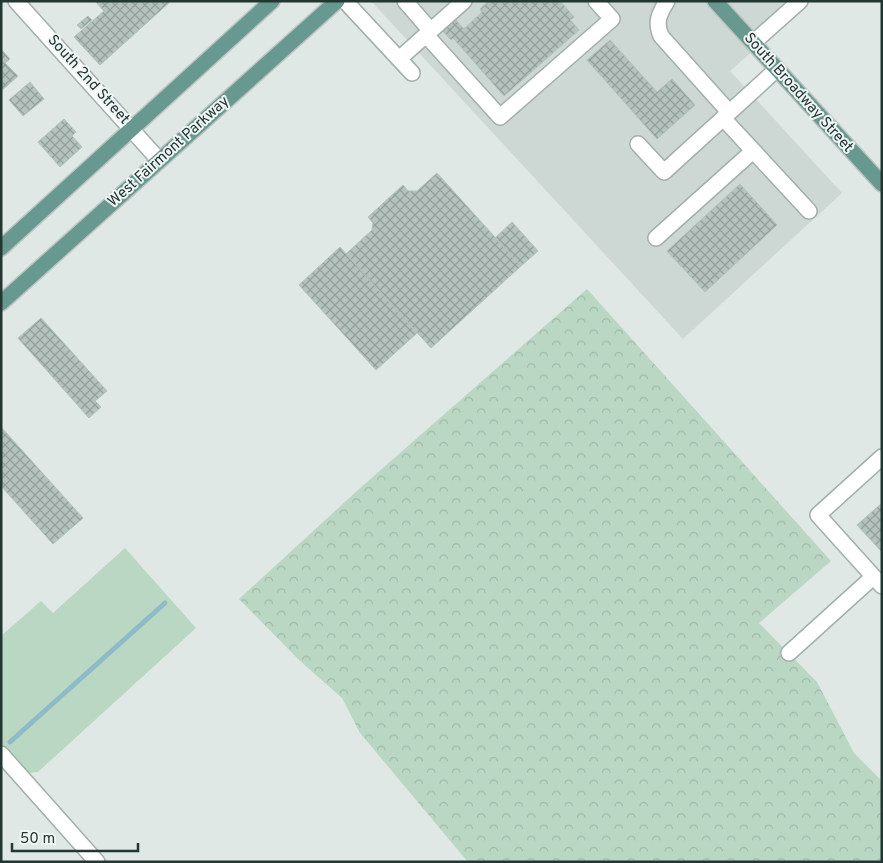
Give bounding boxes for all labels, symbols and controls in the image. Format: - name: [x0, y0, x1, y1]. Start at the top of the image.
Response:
- street label: South Broadway Street: [739, 29, 857, 157]
- street label: South 2nd Street: [43, 31, 133, 129]
- street label: West Fairmont Parkway: [104, 92, 234, 211]
- scale bar: [12, 820, 139, 852]
- text: 50 m: [20, 830, 55, 849]

